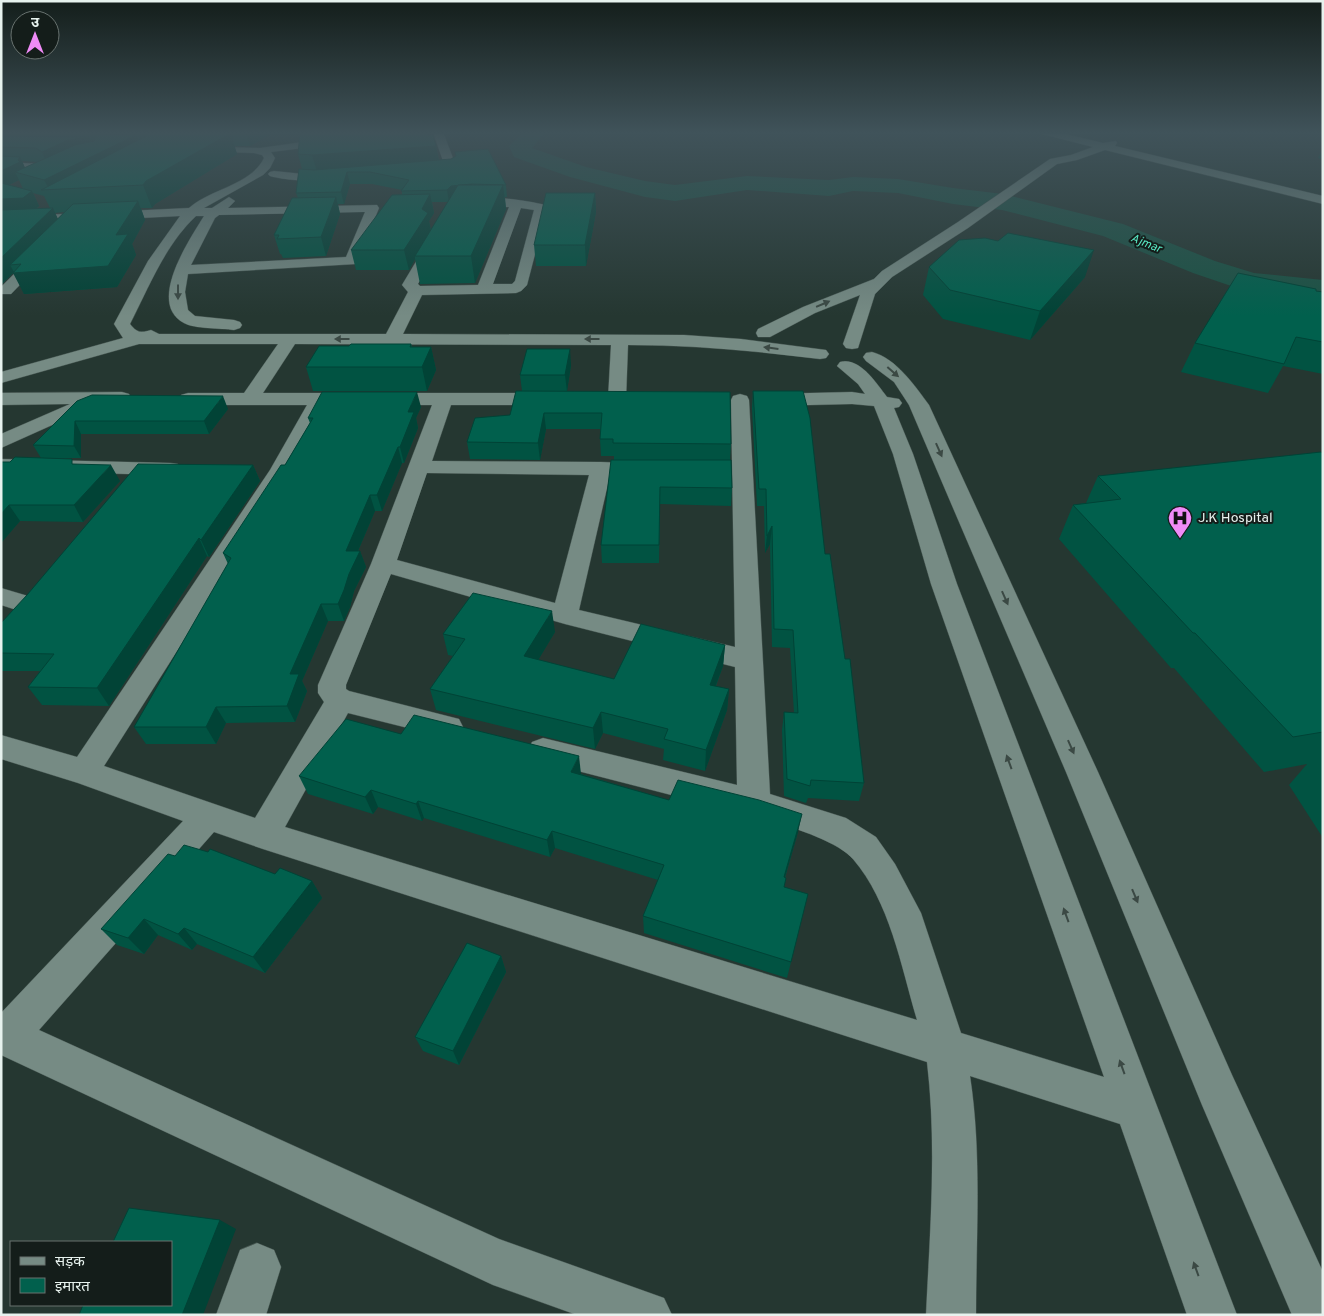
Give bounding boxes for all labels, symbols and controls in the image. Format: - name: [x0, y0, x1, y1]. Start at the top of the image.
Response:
- north arrow: [10, 10, 60, 60]
- text: उ: [31, 15, 40, 32]
- water label: Ajmar: [1128, 231, 1165, 258]
- one-way arrow: [174, 284, 182, 300]
- one-way arrow: [816, 300, 831, 308]
- one-way arrow: [333, 335, 349, 343]
- one-way arrow: [583, 335, 599, 343]
- one-way arrow: [763, 344, 779, 352]
- one-way arrow: [886, 366, 899, 377]
- one-way arrow: [935, 443, 943, 457]
- hospital icon: J.K Hospital: [1167, 505, 1193, 539]
- place label: J.K Hospital: [1198, 510, 1273, 527]
- one-way arrow: [1001, 591, 1009, 605]
- one-way arrow: [1067, 740, 1075, 754]
- one-way arrow: [1005, 754, 1013, 769]
- one-way arrow: [1131, 889, 1139, 903]
- one-way arrow: [1062, 907, 1069, 922]
- one-way arrow: [1118, 1059, 1126, 1074]
- legend: [10, 1241, 172, 1306]
- text: सड़क: [55, 1253, 85, 1272]
- one-way arrow: [1192, 1261, 1200, 1276]
- text: इमारत: [55, 1278, 90, 1297]

